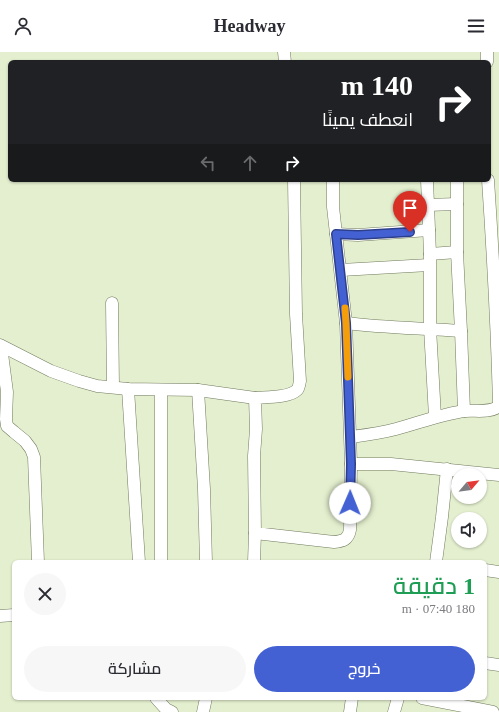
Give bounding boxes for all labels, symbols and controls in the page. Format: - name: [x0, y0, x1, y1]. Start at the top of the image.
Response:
- icon: person: [12, 15, 34, 37]
- icon: menu: [465, 15, 487, 37]
- text: Headway: [214, 16, 286, 36]
- text: 140 m: [341, 70, 413, 101]
- icon: right: [427, 76, 479, 128]
- text: انعطف يمينًا: [322, 110, 413, 130]
- icon: left: [197, 152, 219, 174]
- icon: ahead: [239, 152, 261, 174]
- icon: right: [281, 152, 303, 174]
- pin: [393, 191, 427, 232]
- icon: arrive: [399, 197, 421, 219]
- north arrow: [451, 468, 487, 504]
- map controls: [451, 468, 487, 548]
- position arrow: [329, 482, 371, 524]
- button: sound: [451, 512, 487, 548]
- button: close: [24, 573, 66, 615]
- text: 1 دقيقة: [393, 573, 475, 599]
- text: 180 m · 07:40: [402, 601, 475, 616]
- button: مشاركة: [24, 646, 246, 692]
- button: خروج: [254, 646, 475, 692]

